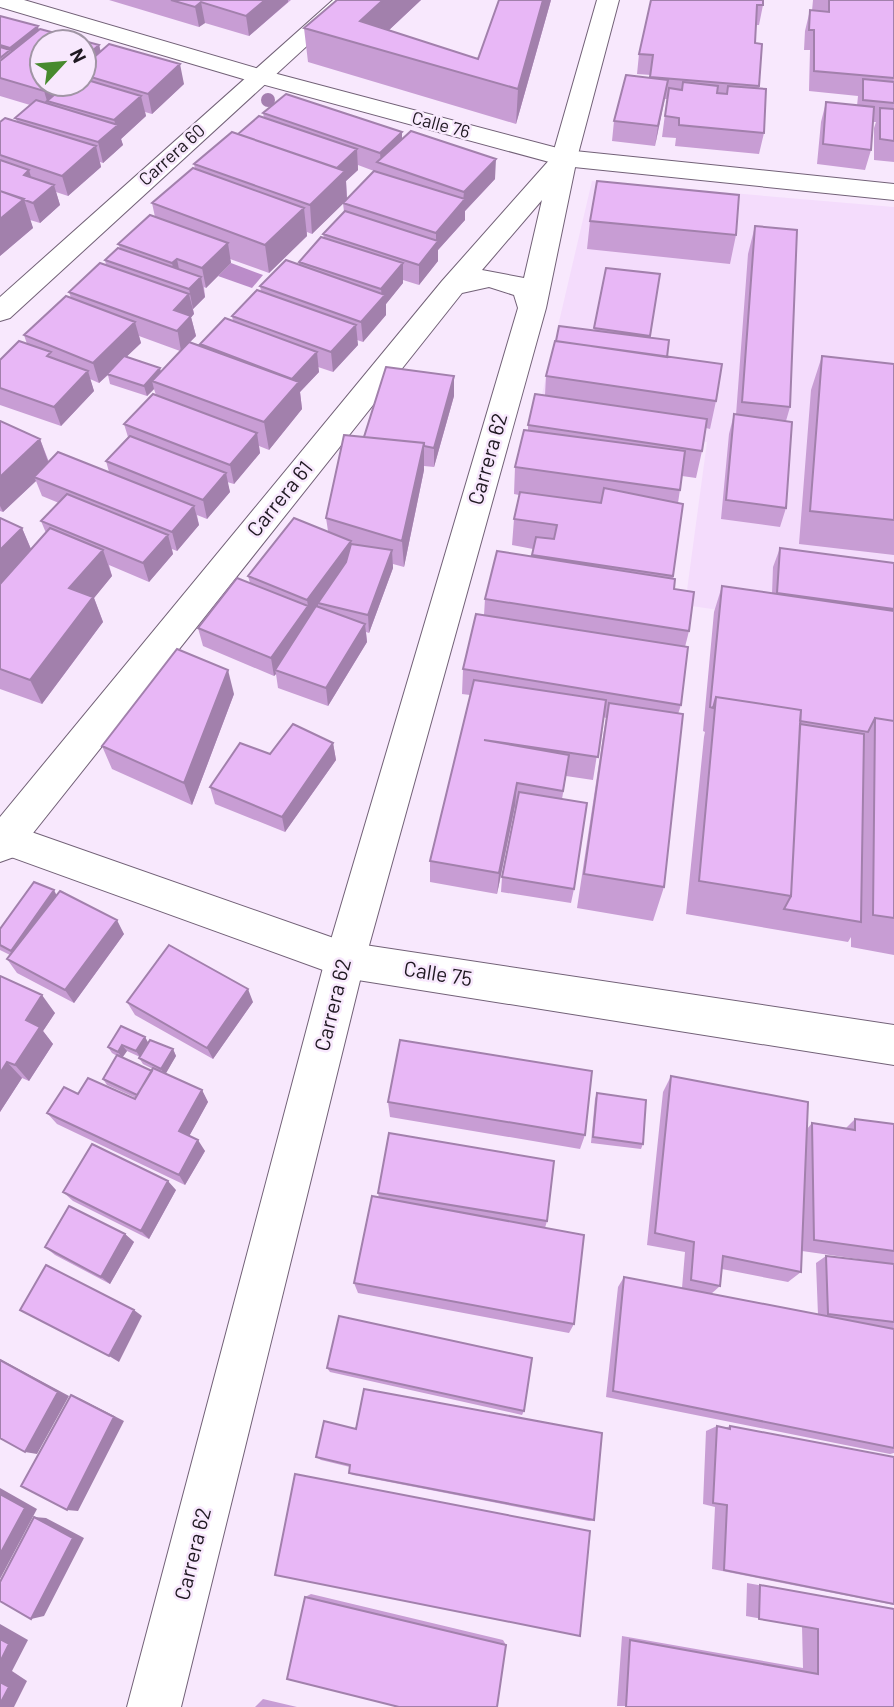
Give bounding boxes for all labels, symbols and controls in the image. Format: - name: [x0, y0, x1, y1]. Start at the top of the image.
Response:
- north arrow: [28, 28, 98, 98]
- text: N: [66, 45, 92, 66]
- street label: Calle 76: [410, 106, 473, 142]
- street label: Carrera 60: [134, 119, 209, 190]
- street label: Carrera 62: [462, 410, 512, 507]
- street label: Carrera 61: [241, 455, 317, 541]
- street label: Calle 75: [402, 955, 474, 990]
- street label: Carrera 62: [308, 956, 355, 1053]
- street label: Carrera 62: [168, 1505, 215, 1602]

